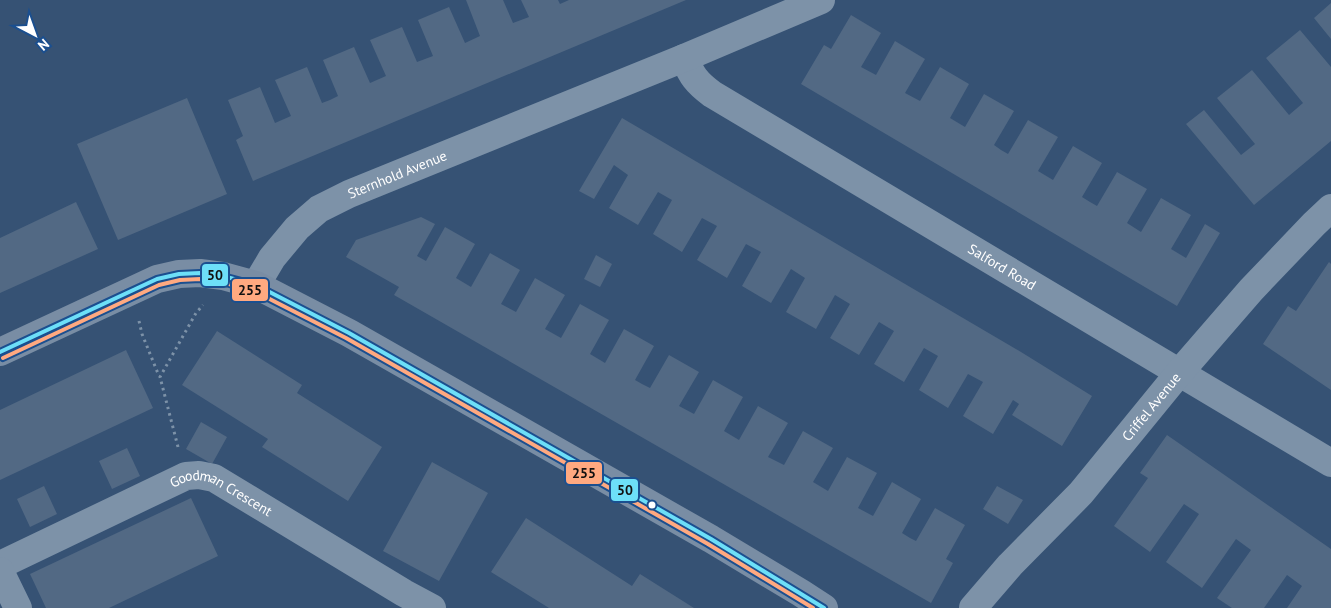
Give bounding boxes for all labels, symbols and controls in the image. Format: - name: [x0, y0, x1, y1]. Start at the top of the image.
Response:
- north arrow: [10, 10, 60, 60]
- text: N: [34, 35, 53, 55]
- street label: Sternhold Avenue: [345, 146, 449, 203]
- street label: Salford Road: [965, 240, 1039, 294]
- line badge: 50: [201, 263, 229, 287]
- text: 50: [207, 266, 223, 284]
- line badge: 255: [231, 278, 269, 302]
- text: 255: [238, 281, 262, 299]
- street label: Criffel Avenue: [1118, 369, 1185, 445]
- line badge: 255: [565, 461, 603, 485]
- text: 255: [572, 464, 596, 482]
- street label: Goodman Crescent: [167, 466, 276, 520]
- line badge: 50: [610, 478, 639, 502]
- text: 50: [617, 481, 633, 499]
- unlabelled marker: [647, 500, 657, 510]

